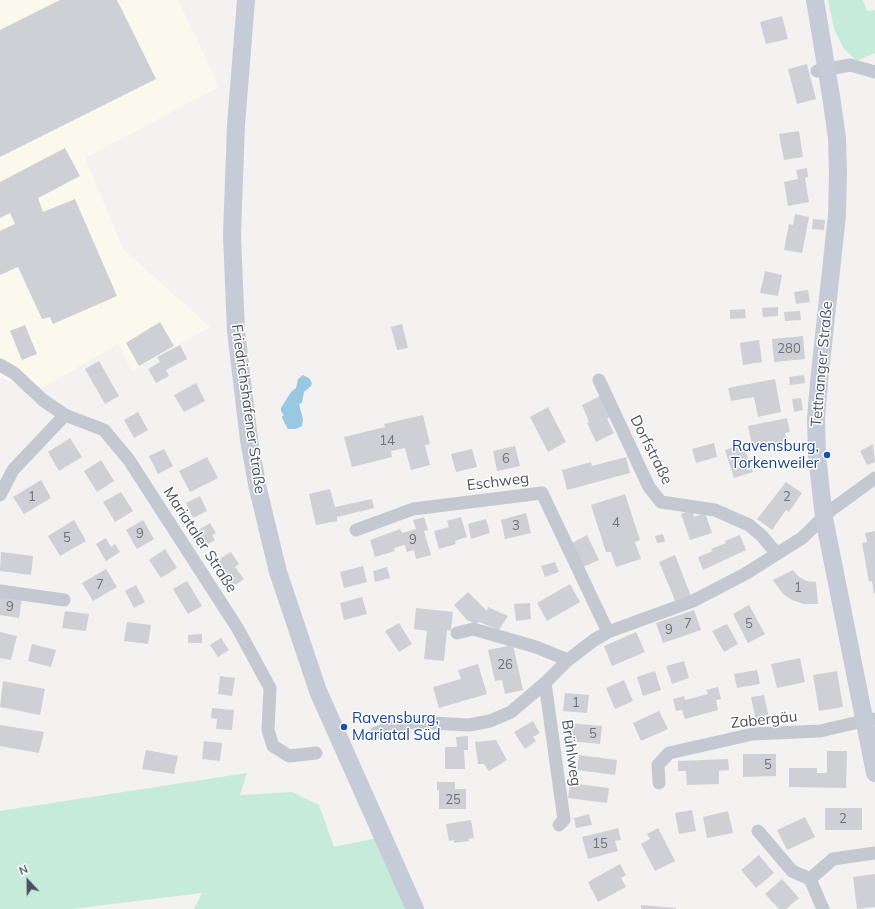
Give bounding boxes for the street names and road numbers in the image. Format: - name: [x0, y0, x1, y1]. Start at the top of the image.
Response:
- street label: Tettnanger Straße: [808, 300, 836, 428]
- street label: Friedrichshafener Straße: [227, 323, 269, 495]
- street label: Dorfstraße: [626, 412, 676, 488]
- street label: Eschweg: [466, 469, 530, 495]
- street label: Mariataler Straße: [159, 484, 241, 596]
- street label: Zabergäu: [730, 708, 798, 732]
- street label: Brühlweg: [557, 719, 585, 787]

